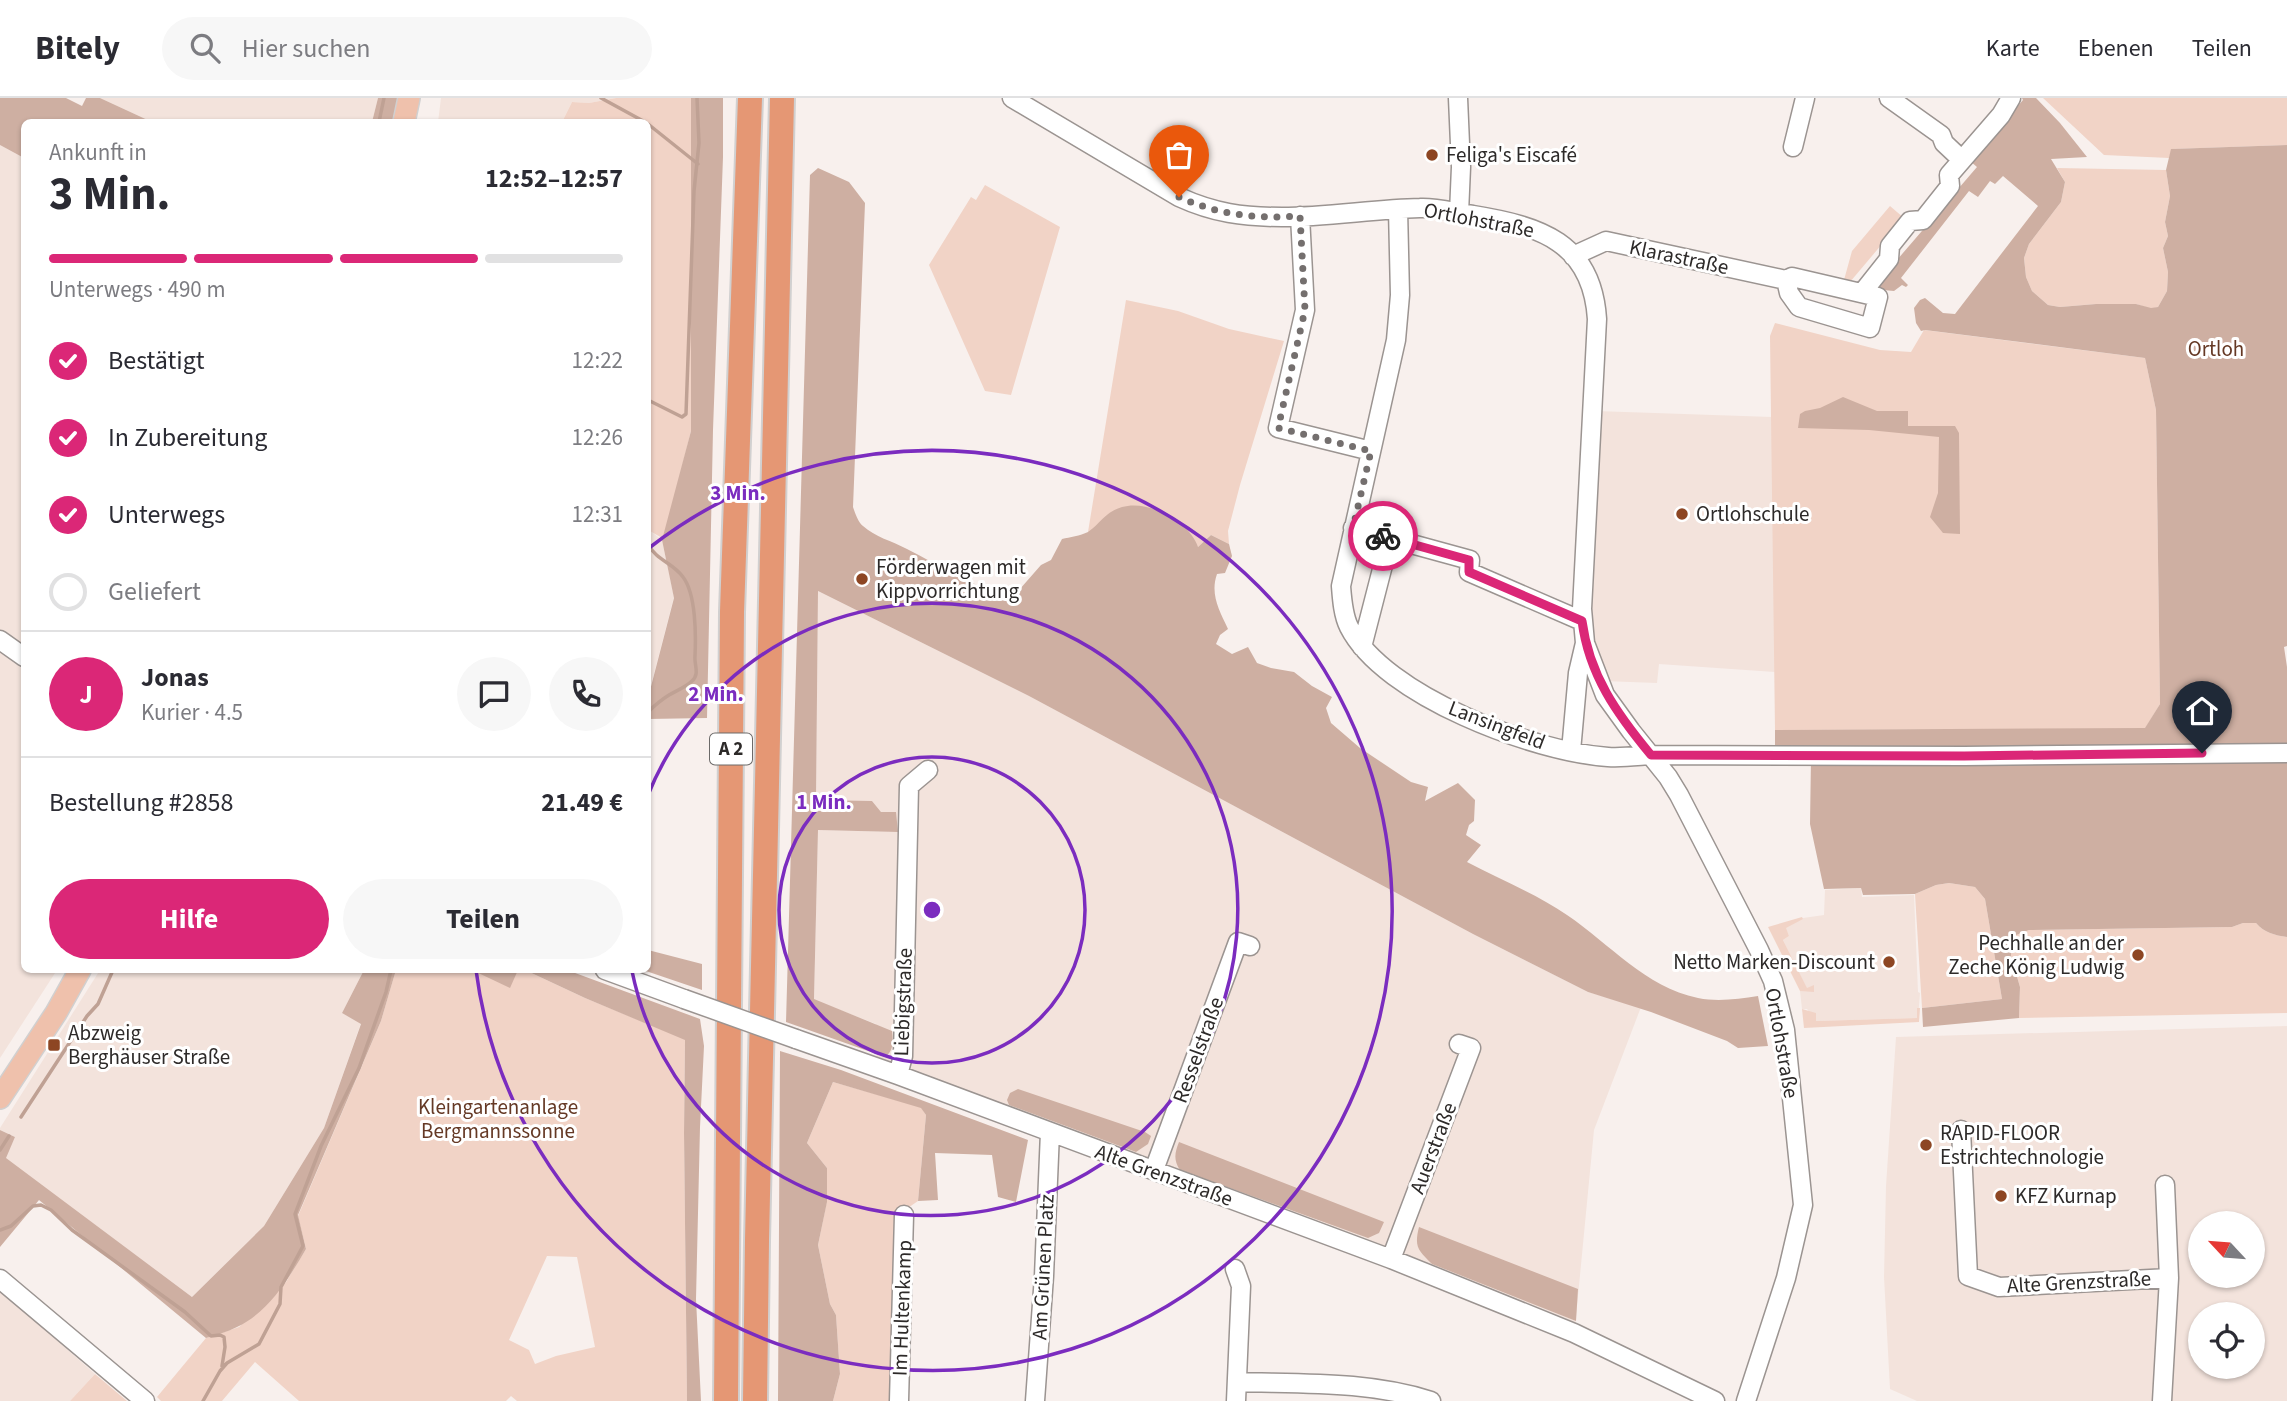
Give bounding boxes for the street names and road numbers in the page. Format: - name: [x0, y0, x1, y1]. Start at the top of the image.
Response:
- street label: Ortlohstraße: [1421, 195, 1537, 245]
- street label: Klarastraße: [1627, 232, 1731, 282]
- street label: Lansingfeld: [1444, 693, 1550, 757]
- road number: A 2: [710, 734, 752, 764]
- street label: Liebigstraße: [886, 947, 920, 1057]
- street label: Ortlohstraße: [1758, 985, 1806, 1101]
- street label: Resselstraße: [1165, 993, 1231, 1107]
- street label: Auerstraße: [1402, 1098, 1464, 1198]
- street label: Alte Grenzstraße: [1091, 1136, 1237, 1214]
- street label: Am Grünen Platz: [1024, 1193, 1062, 1341]
- street label: Im Hultenkamp: [885, 1239, 919, 1377]
- street label: Alte Grenzstraße: [2006, 1263, 2152, 1301]

